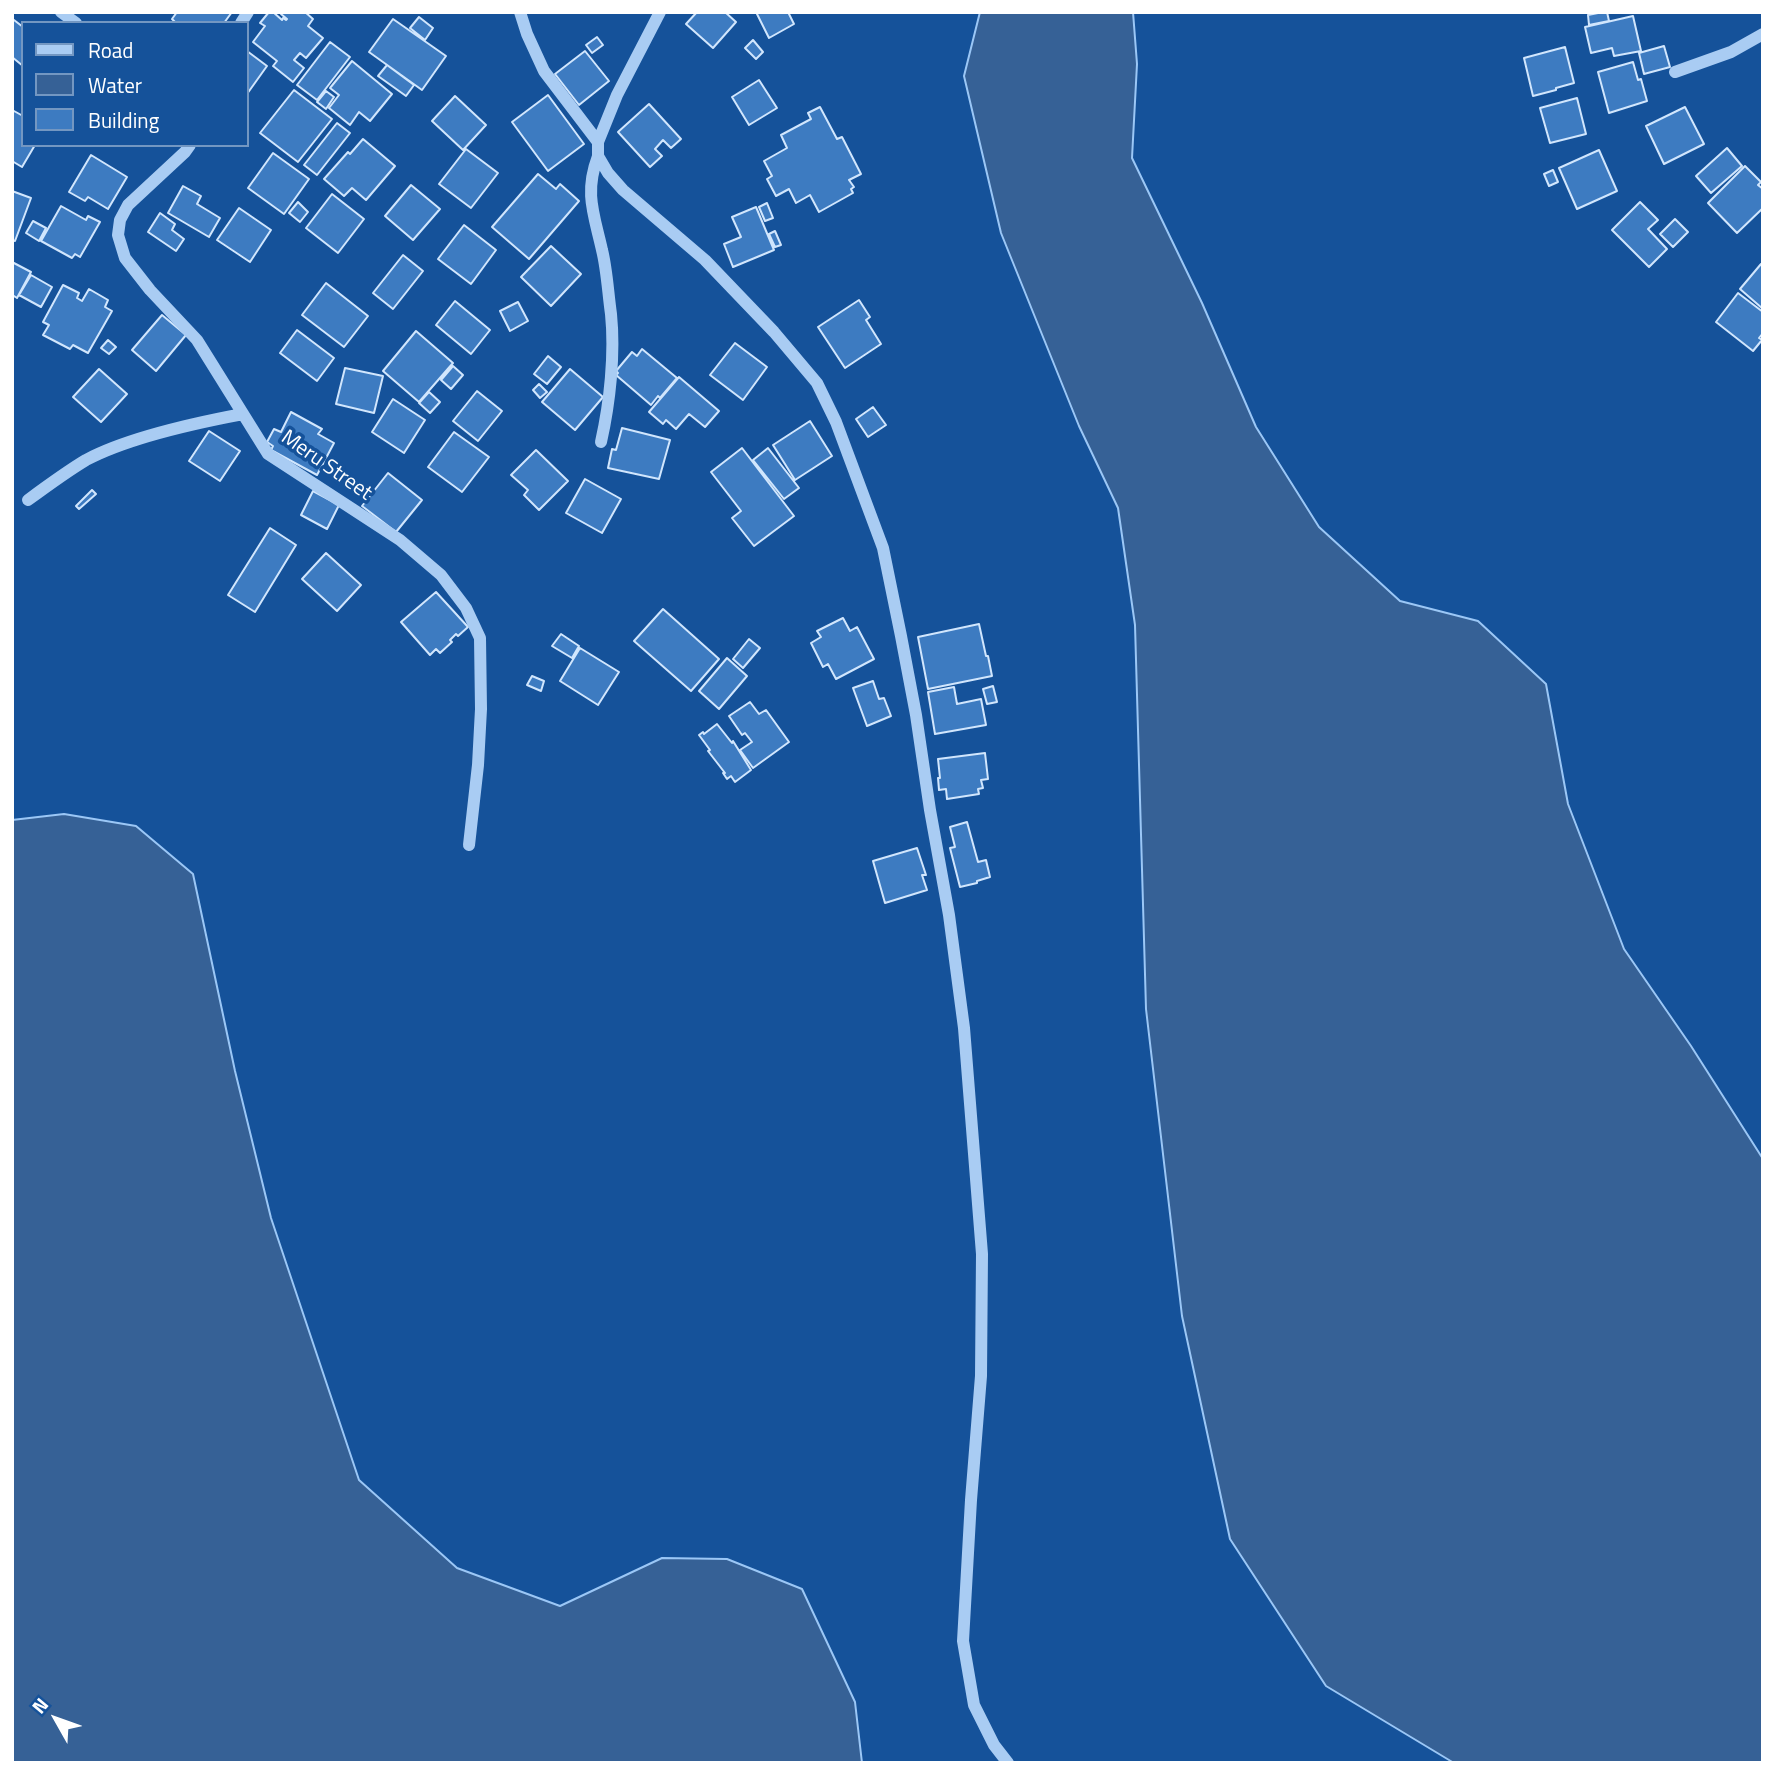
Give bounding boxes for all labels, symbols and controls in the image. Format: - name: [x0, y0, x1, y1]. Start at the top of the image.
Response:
- legend: [21, 21, 248, 147]
- text: Road: [88, 34, 133, 66]
- text: Water: [88, 69, 142, 101]
- text: Building: [88, 104, 159, 136]
- street label: Meru Street: [276, 425, 376, 507]
- north arrow: [21, 1684, 91, 1754]
- text: N: [24, 1691, 55, 1720]

